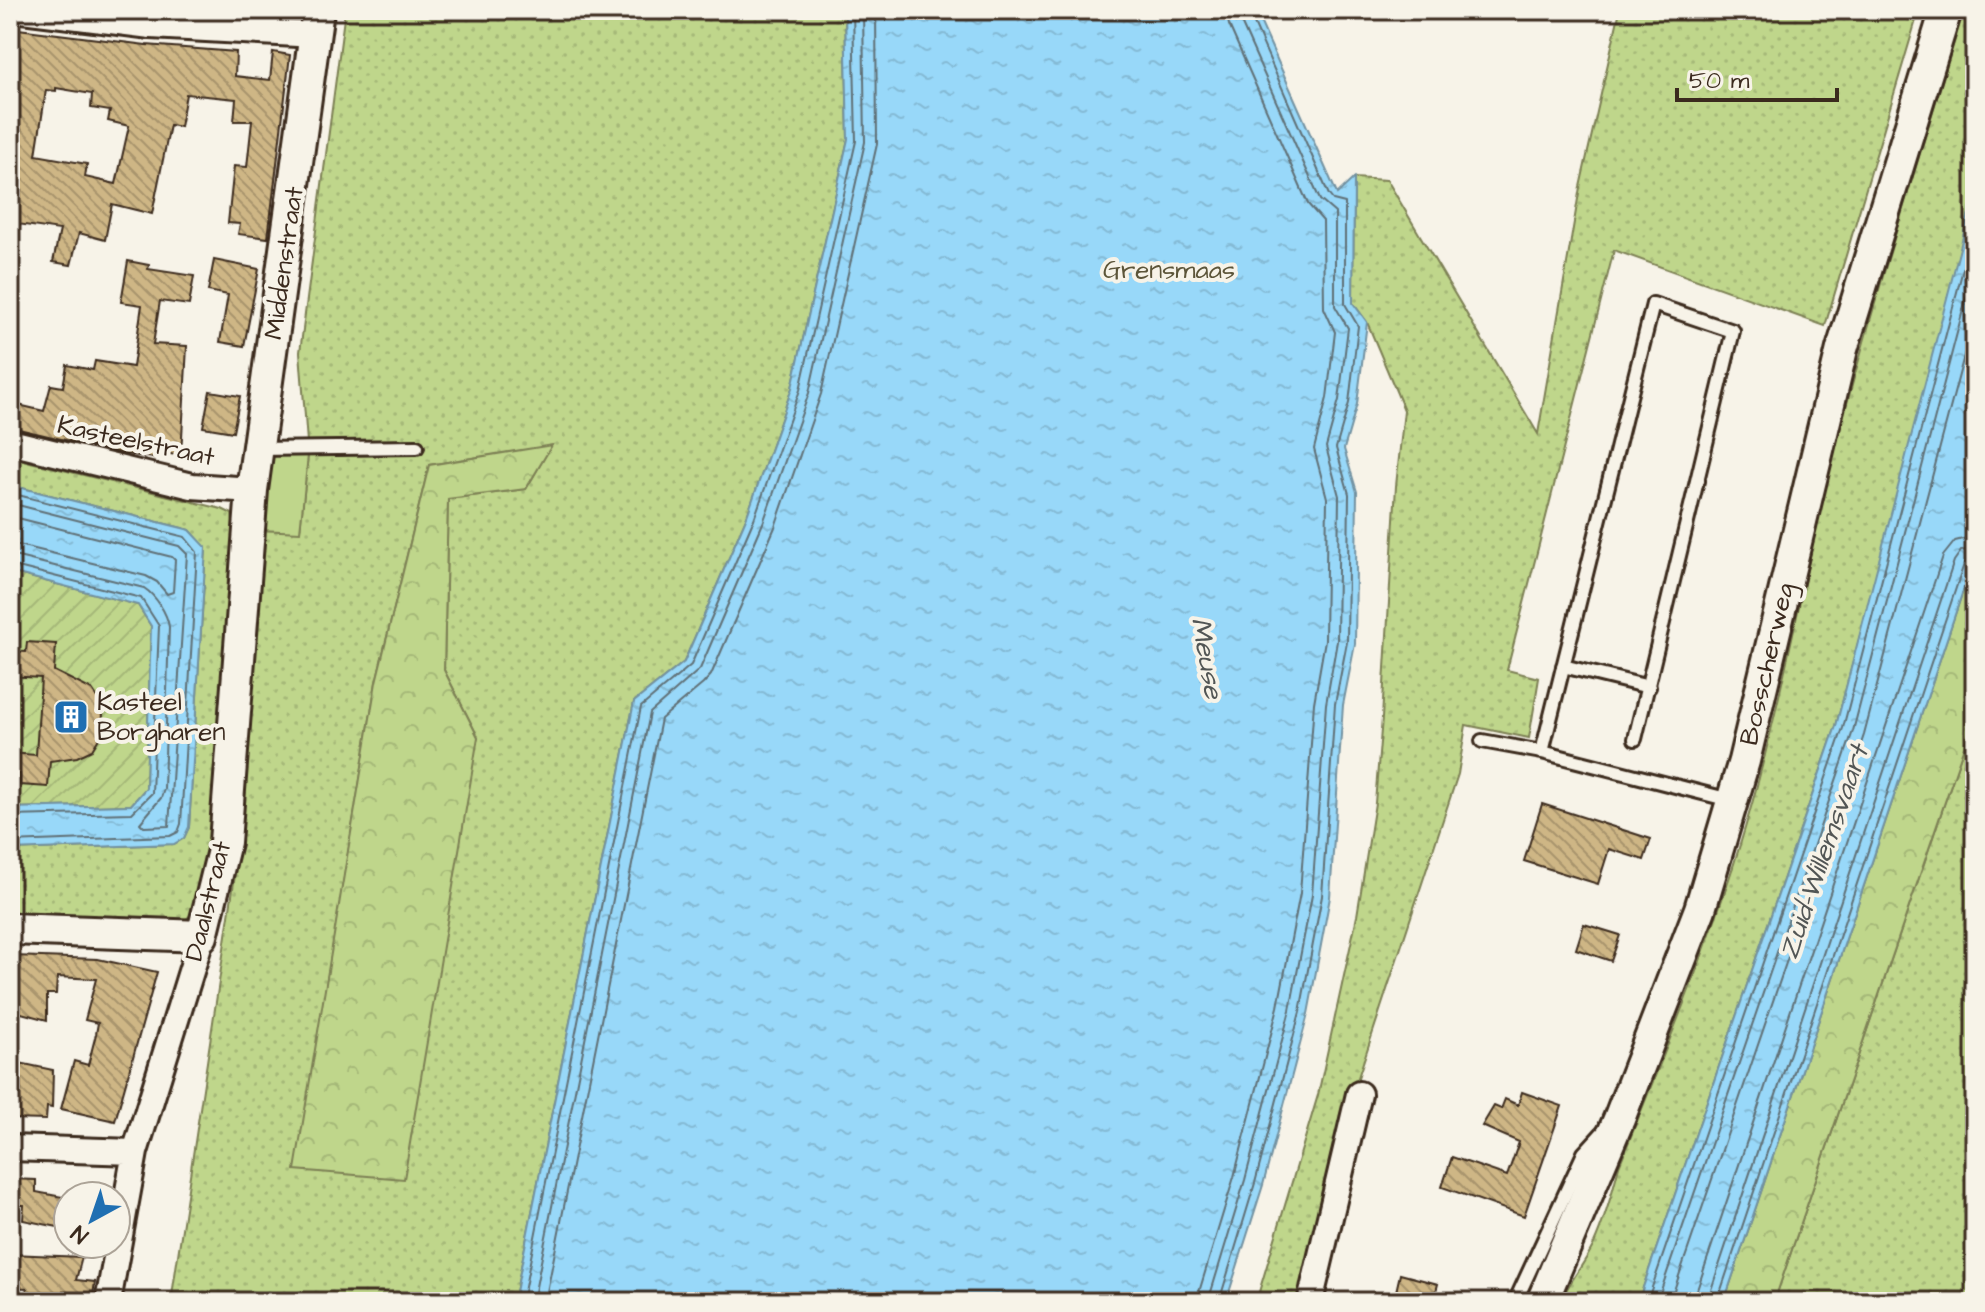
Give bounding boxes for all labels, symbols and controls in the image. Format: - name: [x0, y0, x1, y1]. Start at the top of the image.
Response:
- scale bar: [1677, 52, 1837, 102]
- text: 50 m: [1689, 64, 1750, 98]
- street label: Middenstraat: [255, 184, 313, 342]
- park label: Grensmaas: [1103, 252, 1235, 288]
- street label: Kasteelstraat: [54, 407, 218, 475]
- street label: Bosscherweg: [1731, 579, 1805, 749]
- water label: Meuse: [1181, 614, 1234, 703]
- place label: Kasteel Borgharen: [97, 684, 225, 752]
- building icon: Kasteel Borgharen: [52, 698, 90, 736]
- water label: Zuid-Willemsvaart: [1769, 737, 1880, 964]
- street label: Daalstraat: [176, 837, 240, 965]
- north arrow: [52, 1180, 132, 1260]
- text: N: [65, 1218, 95, 1250]

